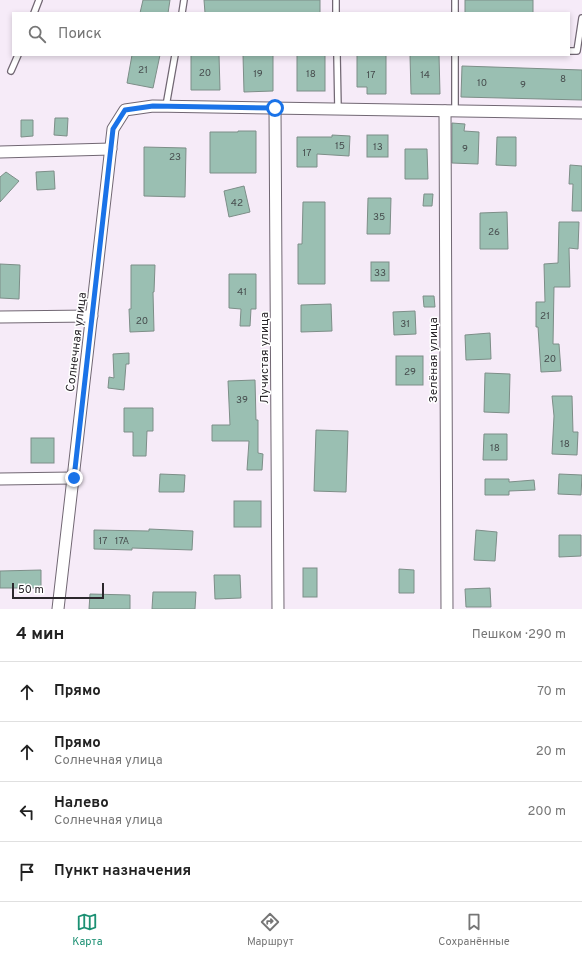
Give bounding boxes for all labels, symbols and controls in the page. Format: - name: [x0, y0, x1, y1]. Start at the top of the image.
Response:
- search box: [12, 12, 570, 56]
- icon: search: [26, 23, 48, 45]
- text: Поиск: [58, 25, 102, 44]
- house number: 21: [138, 64, 148, 77]
- house number: 20: [199, 67, 211, 80]
- house number: 19: [253, 68, 263, 81]
- house number: 18: [306, 68, 316, 81]
- house number: 17: [367, 69, 375, 82]
- house number: 14: [420, 69, 430, 82]
- house number: 8: [560, 73, 566, 86]
- house number: 10: [477, 77, 487, 90]
- house number: 9: [520, 79, 526, 92]
- route start: [266, 99, 284, 117]
- house number: 15: [335, 140, 345, 153]
- house number: 13: [373, 141, 383, 154]
- house number: 9: [462, 143, 468, 156]
- house number: 17: [303, 147, 311, 160]
- house number: 23: [169, 151, 181, 164]
- house number: 42: [231, 197, 243, 210]
- house number: 35: [373, 211, 385, 224]
- house number: 26: [488, 226, 500, 239]
- house number: 33: [374, 267, 386, 280]
- house number: 41: [237, 286, 247, 299]
- street label: Солнечная улица: [63, 291, 91, 393]
- house number: 21: [540, 310, 550, 323]
- street label: Лучистая улица: [257, 312, 273, 404]
- house number: 20: [136, 315, 148, 328]
- street label: Зелёная улица: [426, 317, 442, 403]
- house number: 31: [400, 318, 410, 331]
- house number: 20: [544, 353, 556, 366]
- house number: 29: [404, 366, 416, 379]
- house number: 39: [236, 394, 248, 407]
- house number: 18: [560, 438, 570, 451]
- house number: 18: [490, 442, 500, 455]
- route end: [65, 469, 83, 487]
- house number: 17: [99, 535, 107, 548]
- house number: 17А: [115, 535, 129, 548]
- scale bar: [12, 581, 104, 600]
- text: 50 m: [18, 583, 44, 597]
- text: 4 мин: [16, 624, 64, 646]
- text: Пешком · 290 m: [472, 627, 566, 643]
- icon: ahead: [16, 681, 38, 703]
- text: Прямо: [54, 682, 101, 701]
- text: 70 m: [537, 684, 566, 700]
- text: Прямо: [54, 734, 101, 753]
- icon: ahead: [16, 741, 38, 763]
- text: 20 m: [536, 744, 566, 760]
- text: Солнечная улица: [54, 753, 163, 769]
- text: Налево: [54, 794, 109, 813]
- icon: left: [16, 801, 38, 823]
- text: 200 m: [527, 804, 566, 820]
- text: Солнечная улица: [54, 813, 163, 829]
- icon: arrive: [16, 861, 38, 883]
- text: Пункт назначения: [54, 862, 191, 881]
- tab: Карта: [72, 911, 102, 949]
- tab: Маршрут: [247, 911, 294, 949]
- tab: Сохранённые: [438, 911, 510, 949]

